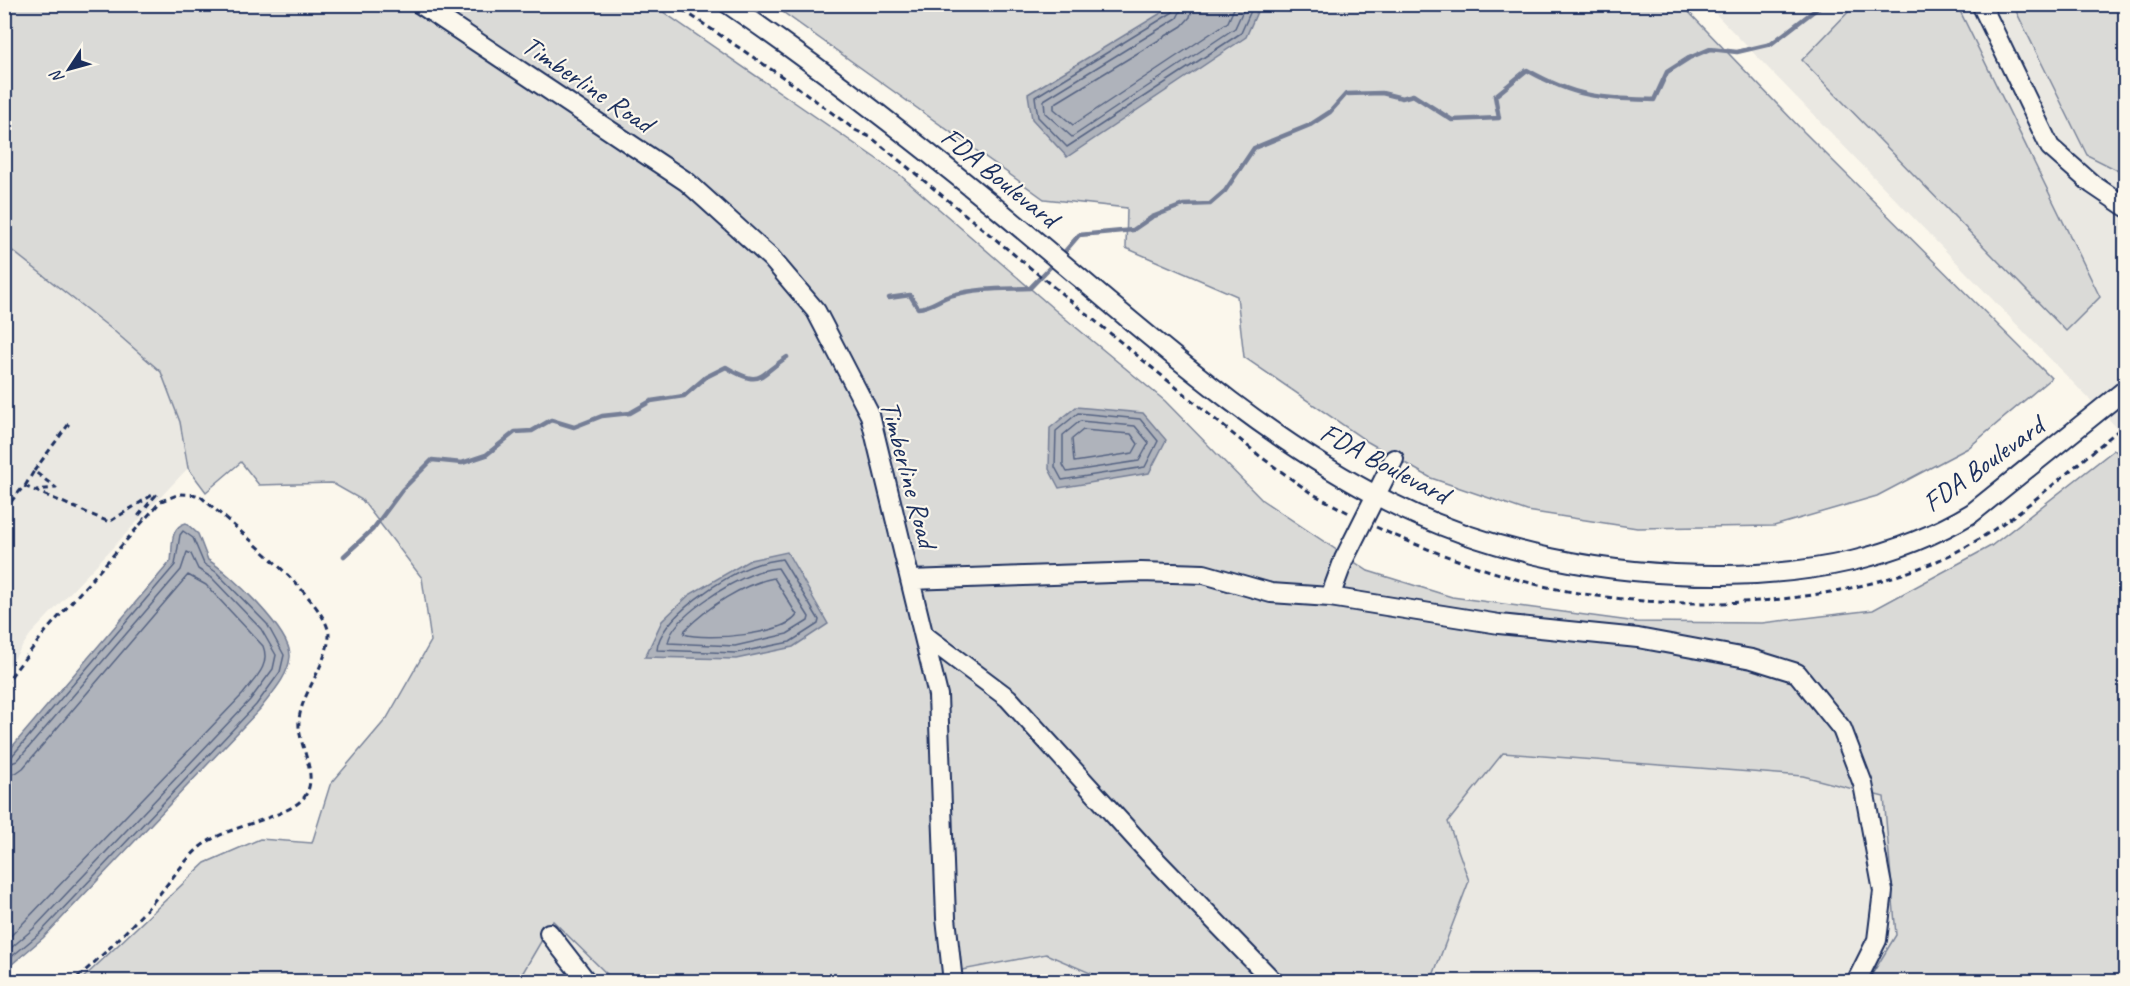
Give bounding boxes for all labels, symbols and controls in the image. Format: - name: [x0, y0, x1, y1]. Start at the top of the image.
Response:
- street label: Timberline Road: [516, 27, 664, 143]
- north arrow: [39, 39, 99, 99]
- text: N: [45, 65, 69, 87]
- street label: FDA Boulevard: [934, 119, 1069, 237]
- street label: Timberline Road: [873, 397, 946, 555]
- street label: FDA Boulevard: [1916, 406, 2054, 520]
- street label: FDA Boulevard: [1315, 414, 1459, 513]

